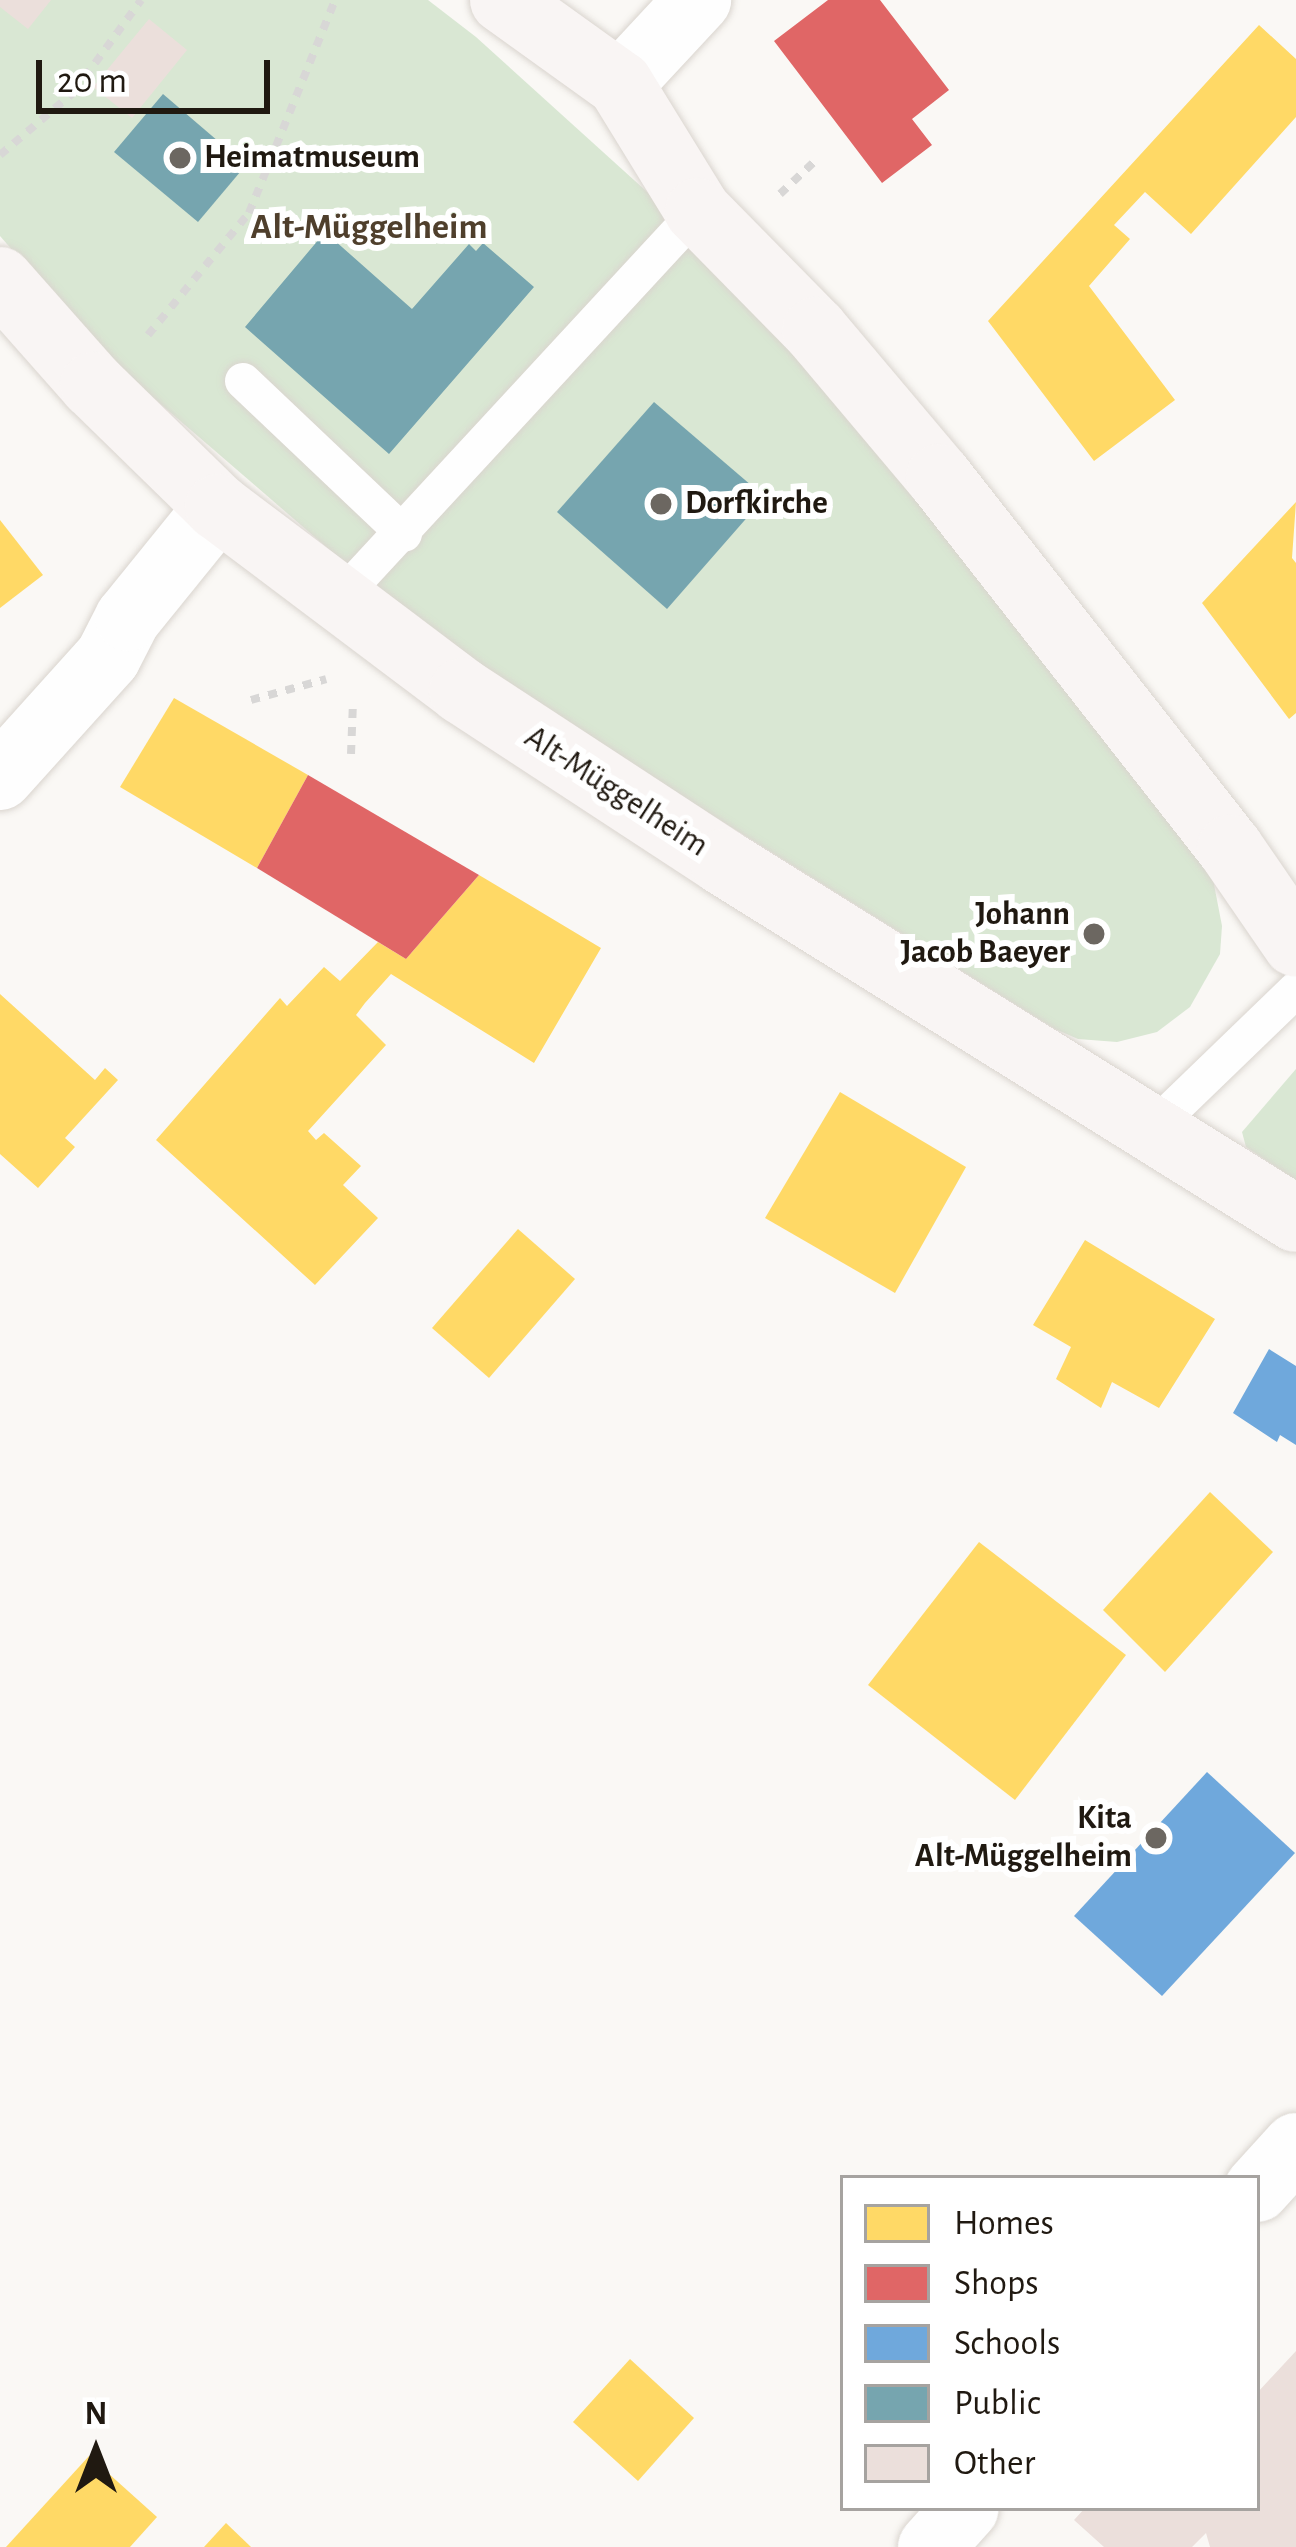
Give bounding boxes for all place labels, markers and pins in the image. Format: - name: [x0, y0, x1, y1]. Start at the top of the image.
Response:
- place label: Heimatmuseum: [204, 138, 420, 178]
- marker: Heimatmuseum: [167, 145, 193, 171]
- place label: Dorfkirche: [685, 484, 828, 524]
- marker: Dorfkirche: [648, 491, 674, 517]
- place label: Johann Jacob Baeyer: [900, 895, 1070, 973]
- marker: Johann Jacob Baeyer: [1081, 921, 1107, 947]
- place label: Kita Alt-Müggelheim: [915, 1799, 1132, 1877]
- marker: Kita Alt-Müggelheim: [1143, 1825, 1169, 1851]

